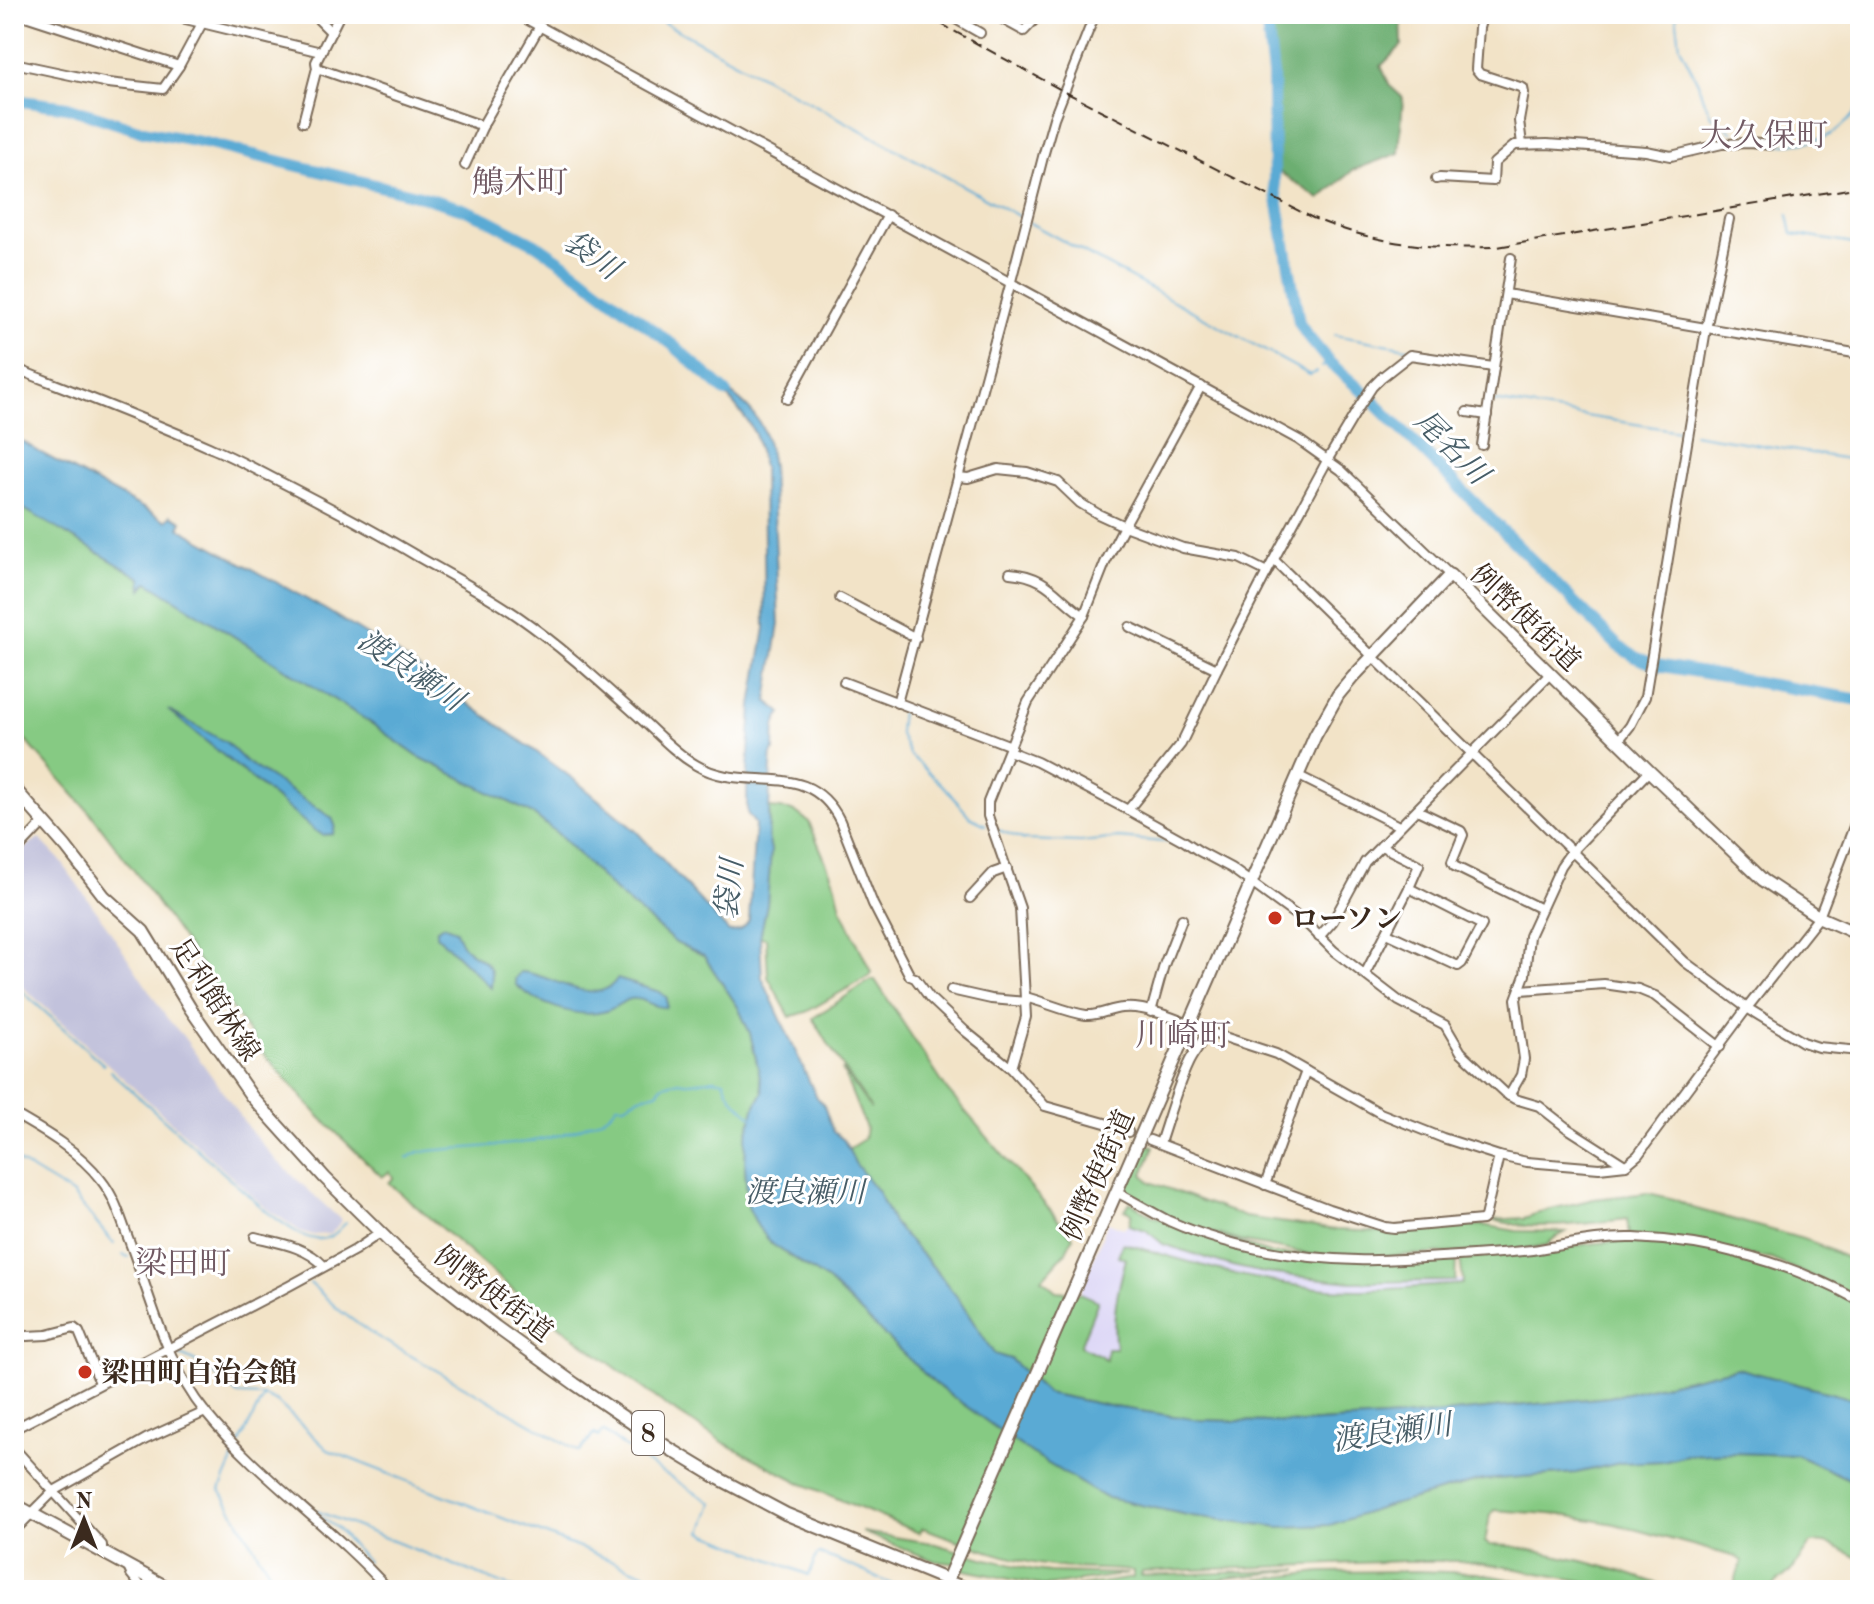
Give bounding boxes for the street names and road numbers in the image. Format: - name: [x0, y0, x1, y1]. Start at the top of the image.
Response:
- street label: 例幣使街道: [1464, 558, 1586, 678]
- street label: 足利館林線: [164, 933, 266, 1067]
- street label: 例幣使街道: [1056, 1105, 1141, 1246]
- street label: 例幣使街道: [428, 1240, 558, 1349]
- road number: 8: [632, 1411, 664, 1455]

